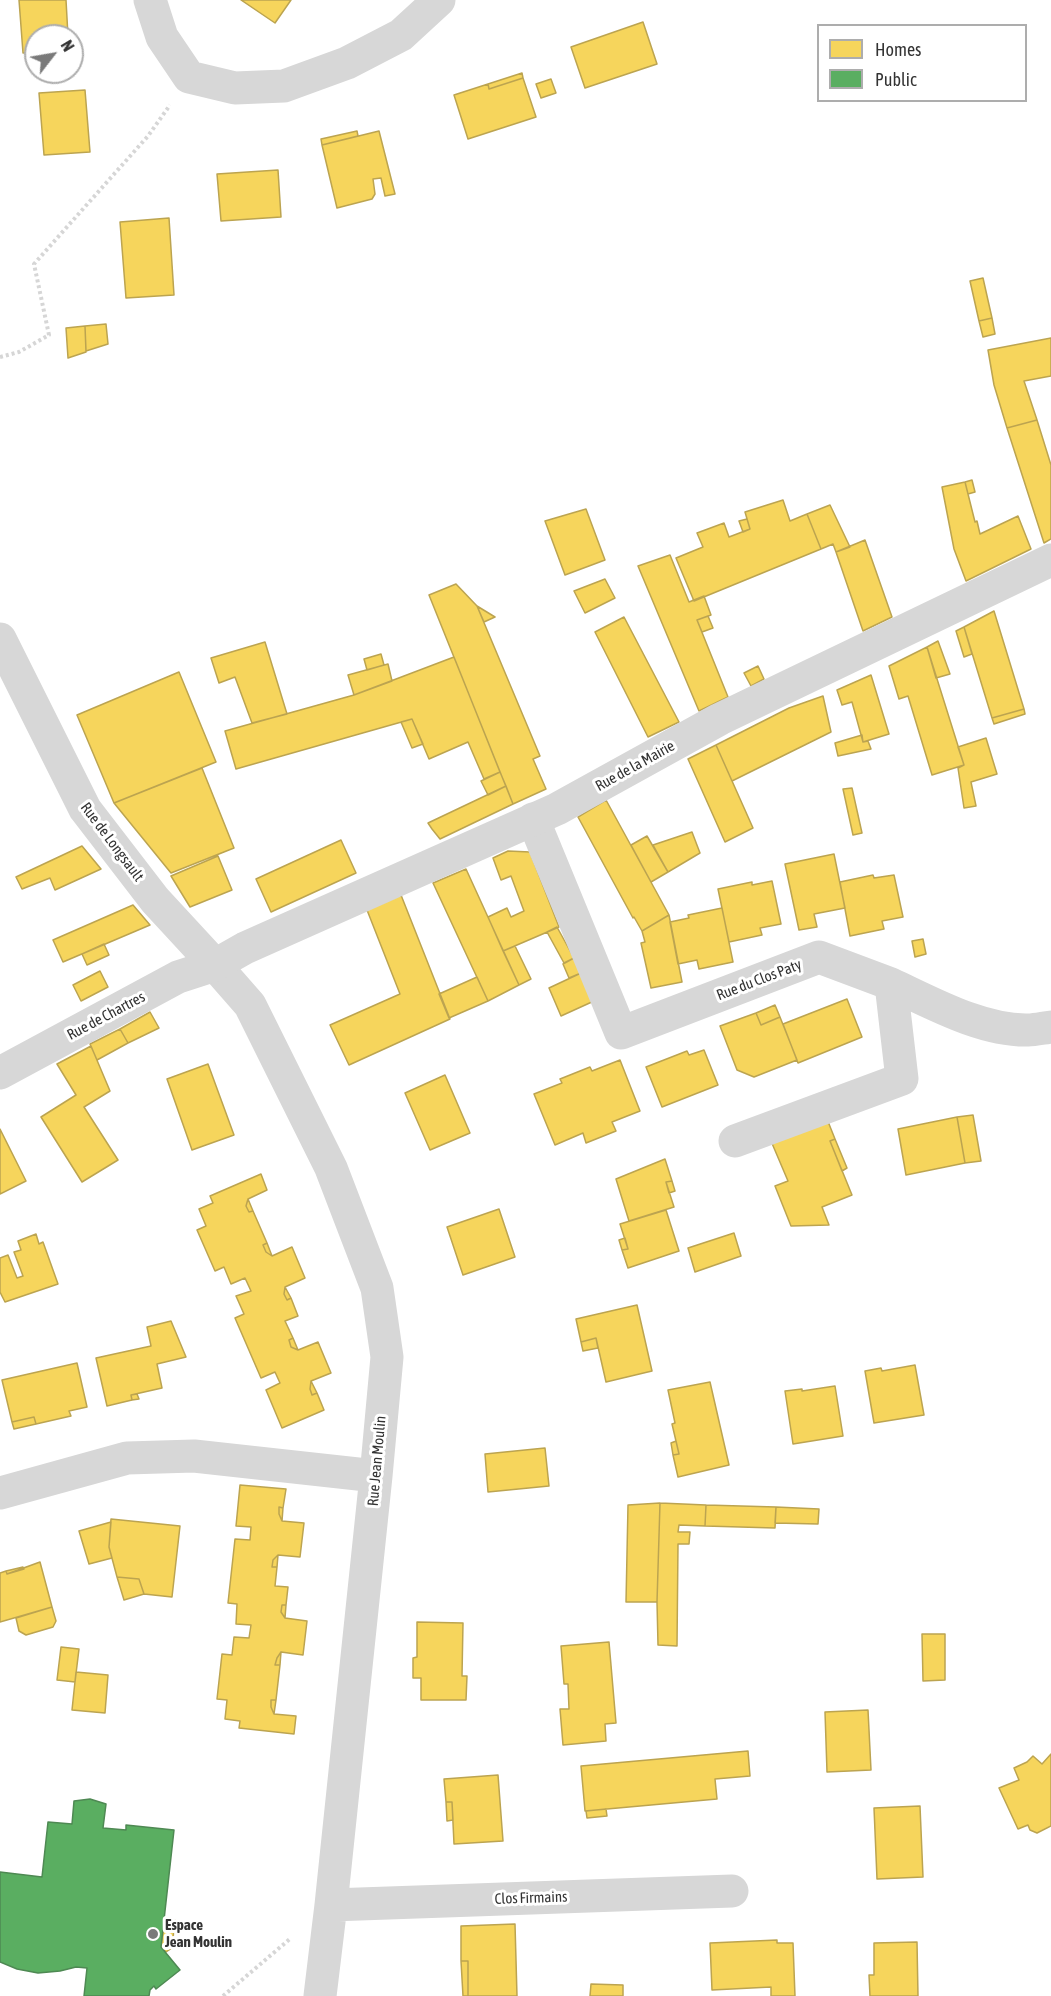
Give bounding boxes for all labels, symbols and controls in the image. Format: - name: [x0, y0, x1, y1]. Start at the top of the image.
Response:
- north arrow: [24, 24, 84, 84]
- legend: [817, 24, 1027, 102]
- text: N: [58, 37, 78, 54]
- text: Homes: [875, 39, 921, 60]
- text: Public: [875, 69, 917, 90]
- street label: Rue de la Mairie: [592, 737, 678, 795]
- street label: Rue de Longsault: [77, 799, 147, 885]
- street label: Rue du Clos Paty: [714, 956, 804, 1004]
- street label: Rue de Chartres: [64, 988, 148, 1044]
- street label: Rue Jean Moulin: [364, 1415, 390, 1507]
- street label: Clos Firmains: [494, 1888, 568, 1908]
- place label: Espace Jean Moulin: [165, 1916, 232, 1951]
- marker: Espace Jean Moulin: [146, 1927, 160, 1941]

